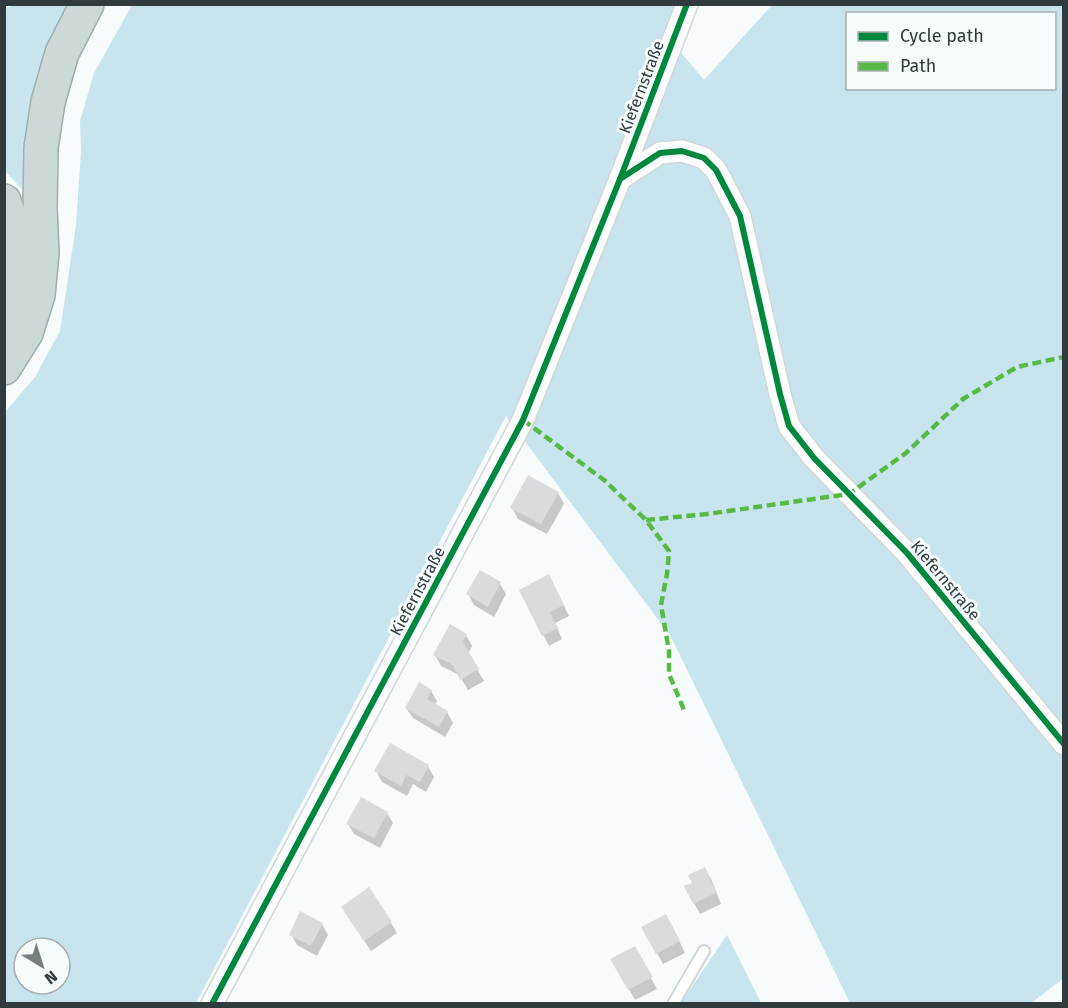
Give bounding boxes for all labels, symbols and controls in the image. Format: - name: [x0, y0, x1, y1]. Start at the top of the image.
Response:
- legend: [846, 12, 1056, 90]
- text: Cycle path: [900, 25, 984, 47]
- street label: Kiefernstraße: [615, 38, 668, 136]
- text: Path: [900, 55, 936, 77]
- street label: Kiefernstraße: [907, 537, 984, 624]
- street label: Kiefernstraße: [386, 544, 449, 639]
- north arrow: [12, 936, 72, 996]
- text: N: [41, 967, 61, 988]

